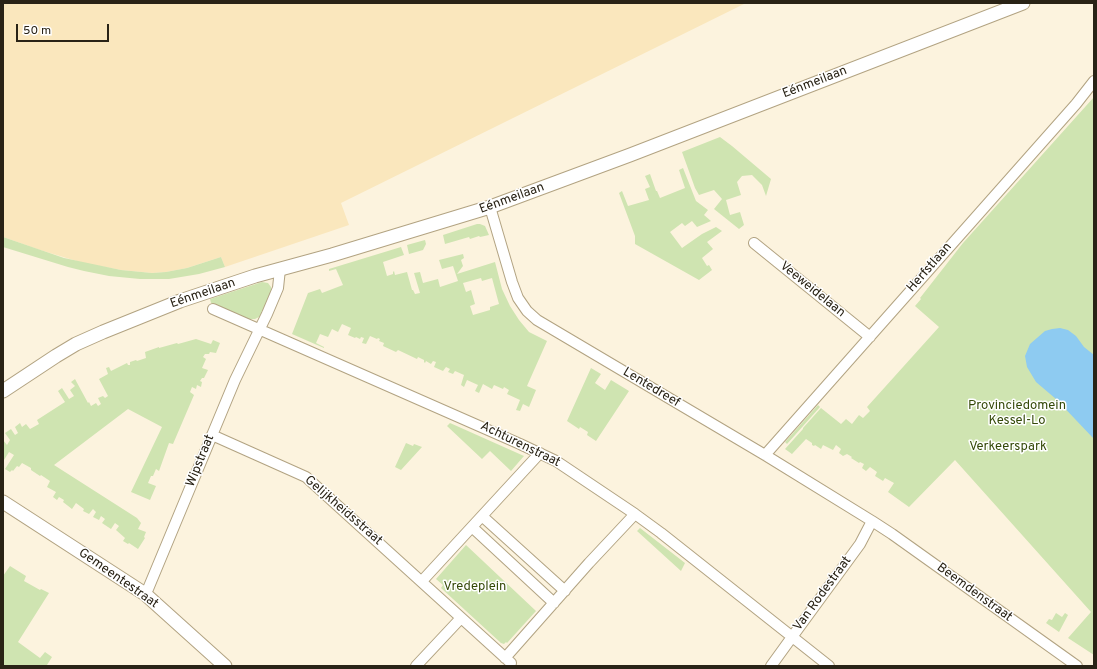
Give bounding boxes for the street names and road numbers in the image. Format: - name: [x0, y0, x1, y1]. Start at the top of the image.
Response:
- street label: Eénmeilaan: [780, 64, 850, 102]
- street label: Eénmeilaan: [477, 180, 547, 218]
- street label: Herfstlaan: [904, 240, 956, 296]
- street label: Veeweidelaan: [776, 259, 848, 321]
- street label: Eénmeilaan: [168, 276, 238, 312]
- street label: Lentedreef: [620, 365, 682, 411]
- street label: Achturenstraat: [477, 419, 563, 471]
- street label: Wipstraat: [183, 433, 219, 489]
- street label: Gelijkheidsstraat: [301, 473, 385, 549]
- street label: Gemeentestraat: [75, 546, 161, 612]
- street label: Van Rodestraat: [791, 554, 855, 634]
- street label: Beemdenstraat: [933, 560, 1015, 626]

